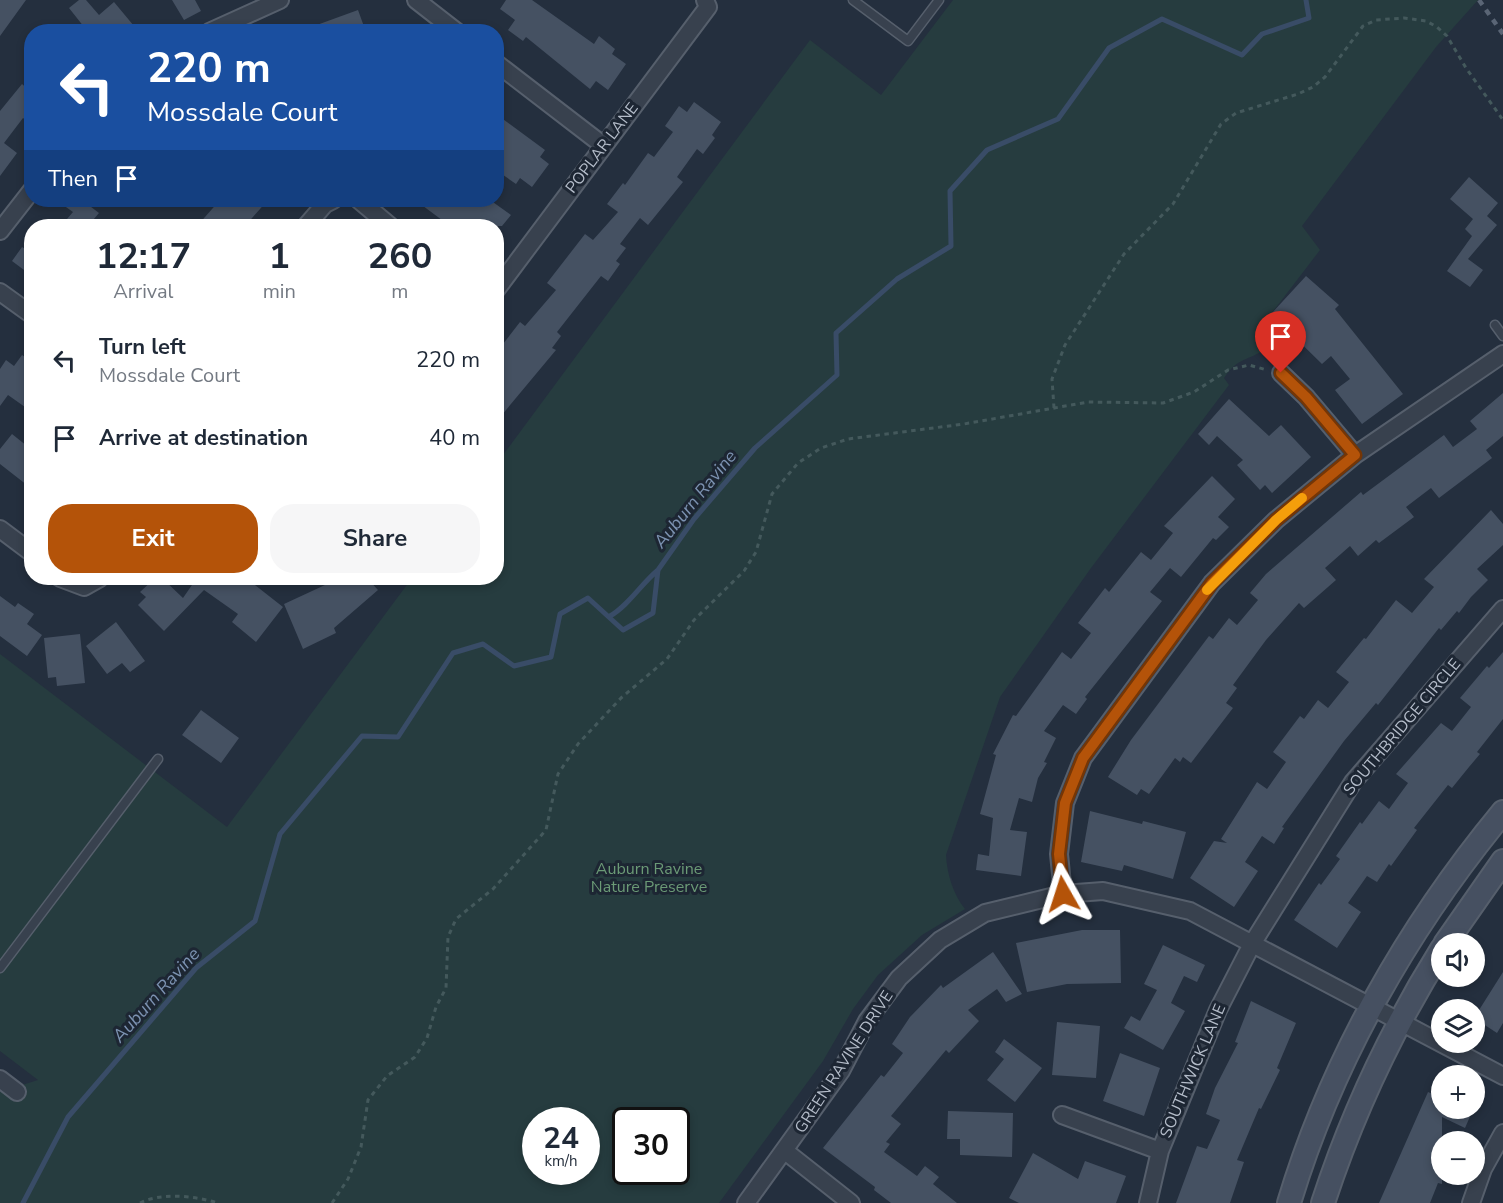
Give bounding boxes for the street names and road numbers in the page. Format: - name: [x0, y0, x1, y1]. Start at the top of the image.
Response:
- street label: POPLAR LANE: [561, 98, 643, 198]
- street label: SOUTHBRIDGE CIRCLE: [1338, 654, 1466, 800]
- street label: GREEN RAVINE DRIVE: [790, 987, 898, 1137]
- street label: SOUTHWICK LANE: [1155, 1001, 1231, 1141]

